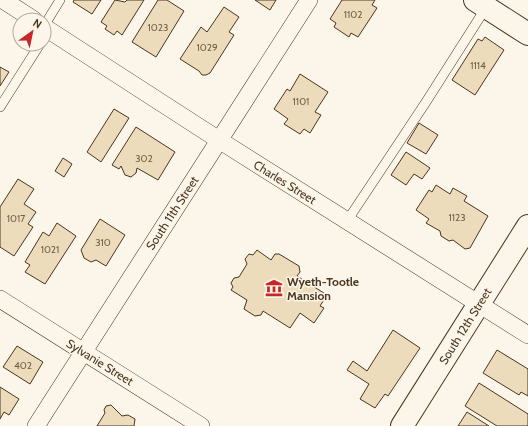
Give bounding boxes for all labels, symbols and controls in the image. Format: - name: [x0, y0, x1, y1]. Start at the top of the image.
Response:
- house number: 1102: [344, 8, 362, 21]
- north arrow: [12, 12, 52, 52]
- text: N: [30, 16, 45, 32]
- house number: 1023: [148, 21, 168, 34]
- house number: 1029: [196, 41, 218, 54]
- house number: 1114: [470, 59, 486, 72]
- house number: 1101: [293, 95, 309, 108]
- house number: 302: [135, 152, 153, 165]
- street label: Charles Street: [251, 157, 319, 207]
- street label: South 11th Street: [143, 173, 201, 253]
- house number: 1123: [448, 211, 466, 224]
- house number: 1017: [7, 212, 25, 225]
- house number: 310: [95, 236, 111, 249]
- house number: 1021: [41, 243, 59, 256]
- place label: Wyeth-Tootle Mansion: [287, 274, 359, 303]
- museum icon: Wyeth-Tootle Mansion: [264, 278, 284, 298]
- street label: South 12th Street: [435, 285, 495, 367]
- street label: Sylvanie Street: [64, 335, 136, 389]
- house number: 402: [14, 359, 32, 372]

